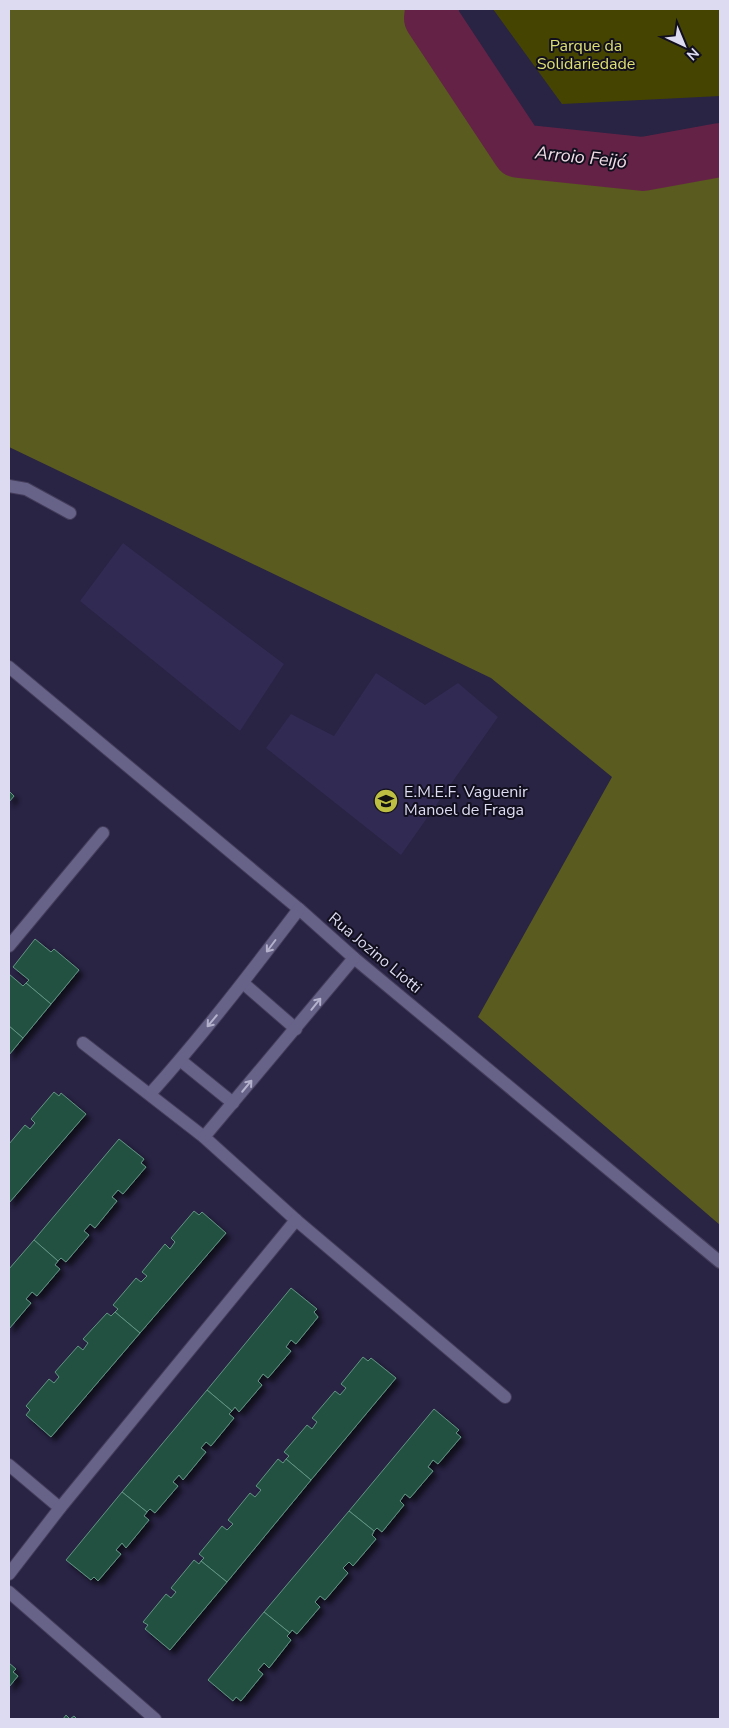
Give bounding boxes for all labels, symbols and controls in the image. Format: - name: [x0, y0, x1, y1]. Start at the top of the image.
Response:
- north arrow: [659, 20, 709, 70]
- park label: Parque da Solidariedade: [537, 35, 635, 75]
- text: N: [682, 44, 703, 64]
- water label: Arroio Feijó: [533, 140, 628, 174]
- place label: E.M.E.F. Vaguenir Manoel de Fraga: [404, 781, 528, 821]
- school or university icon: E.M.E.F. Vaguenir Manoel de Fraga: [373, 788, 399, 814]
- street label: Rua Jozino Liotti: [324, 907, 426, 999]
- one-way arrow: [266, 939, 276, 953]
- one-way arrow: [311, 998, 322, 1011]
- one-way arrow: [206, 1014, 218, 1027]
- one-way arrow: [241, 1080, 252, 1093]

